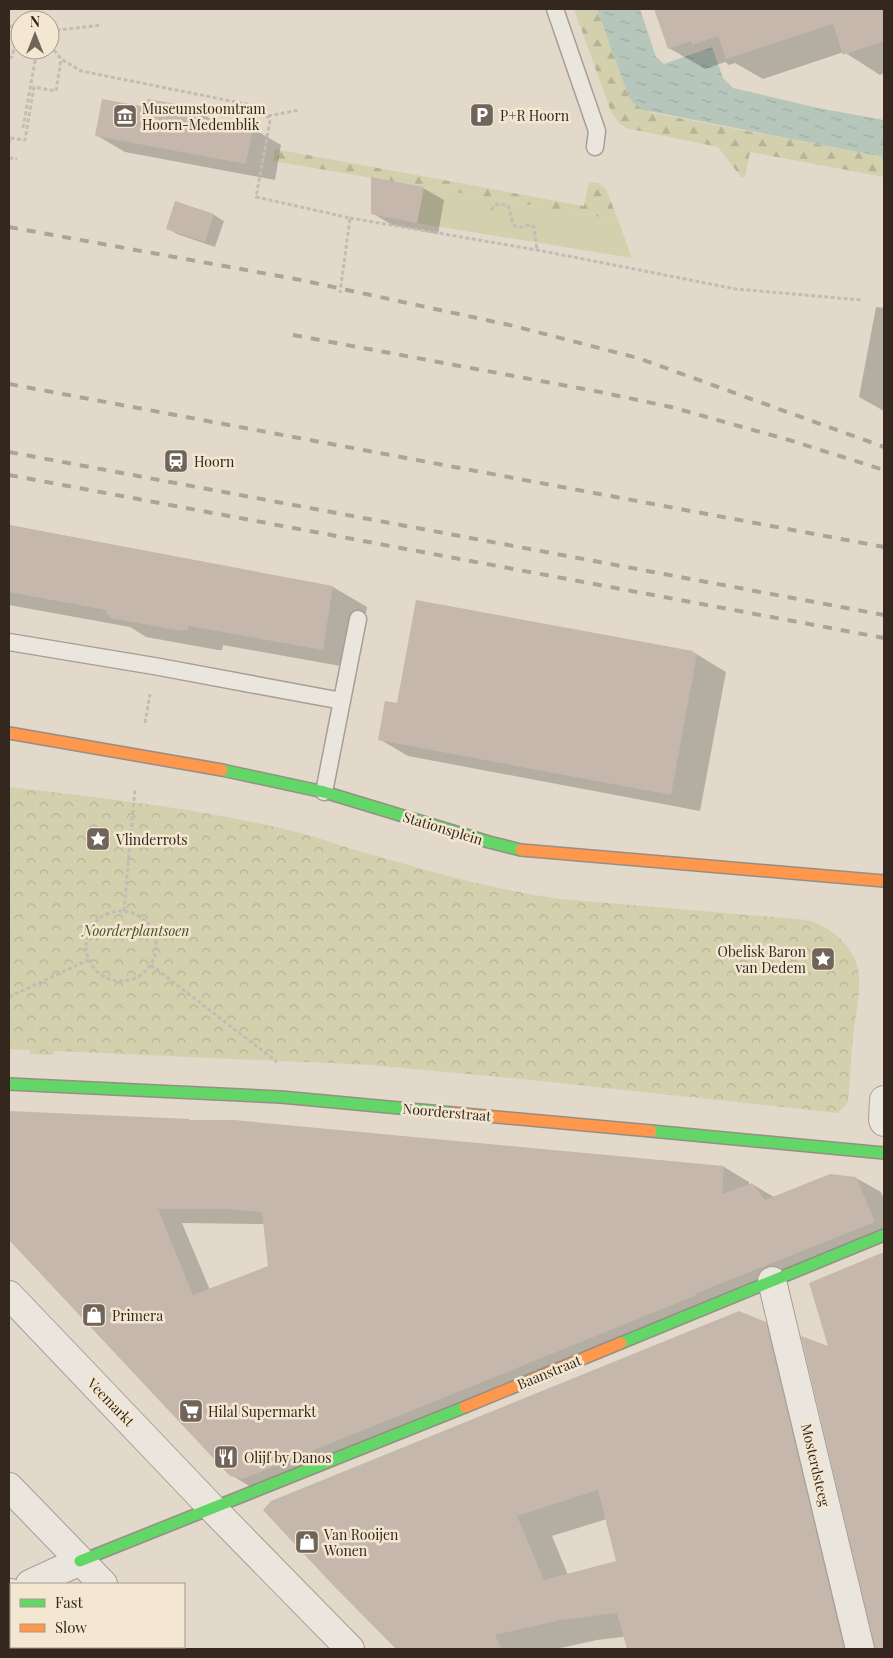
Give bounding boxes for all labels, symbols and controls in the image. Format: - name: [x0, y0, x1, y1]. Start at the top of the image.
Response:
- north arrow: [10, 10, 60, 60]
- text: N: [30, 12, 40, 31]
- place label: Museumstoomtram Hoorn-Medemblik: [142, 99, 266, 134]
- parking icon: P+R Hoorn: [469, 102, 495, 128]
- museum icon: Museumstoomtram Hoorn-Medemblik: [112, 103, 138, 129]
- place label: P+R Hoorn: [500, 106, 570, 125]
- station icon: Hoorn: [163, 448, 189, 474]
- place label: Hoorn: [194, 452, 235, 471]
- street label: Stationsplein: [401, 807, 486, 849]
- place icon: Vlinderrots: [85, 826, 111, 852]
- place label: Vlinderrots: [115, 830, 187, 849]
- park label: Noorderplantsoen: [81, 921, 189, 940]
- place label: Obelisk Baron van Dedem: [718, 942, 807, 977]
- place icon: Obelisk Baron van Dedem: [810, 946, 836, 972]
- street label: Noorderstraat: [402, 1099, 493, 1125]
- shop icon: Primera: [81, 1302, 107, 1328]
- place label: Primera: [112, 1306, 163, 1325]
- street label: Baanstraat: [514, 1350, 585, 1393]
- street label: Veemarkt: [83, 1373, 139, 1431]
- supermarket icon: Hilal Supermarkt: [178, 1398, 204, 1424]
- place label: Hilal Supermarkt: [208, 1402, 317, 1421]
- street label: Mosterdsteeg: [797, 1422, 835, 1509]
- restaurant icon: Olijf by Danos: [213, 1444, 239, 1470]
- place label: Olijf by Danos: [244, 1448, 331, 1467]
- place label: Van Rooijen Wonen: [323, 1525, 399, 1560]
- shop icon: Van Rooijen Wonen: [294, 1529, 320, 1555]
- legend: [10, 1583, 185, 1648]
- text: Fast: [55, 1592, 84, 1612]
- text: Slow: [55, 1617, 87, 1637]

